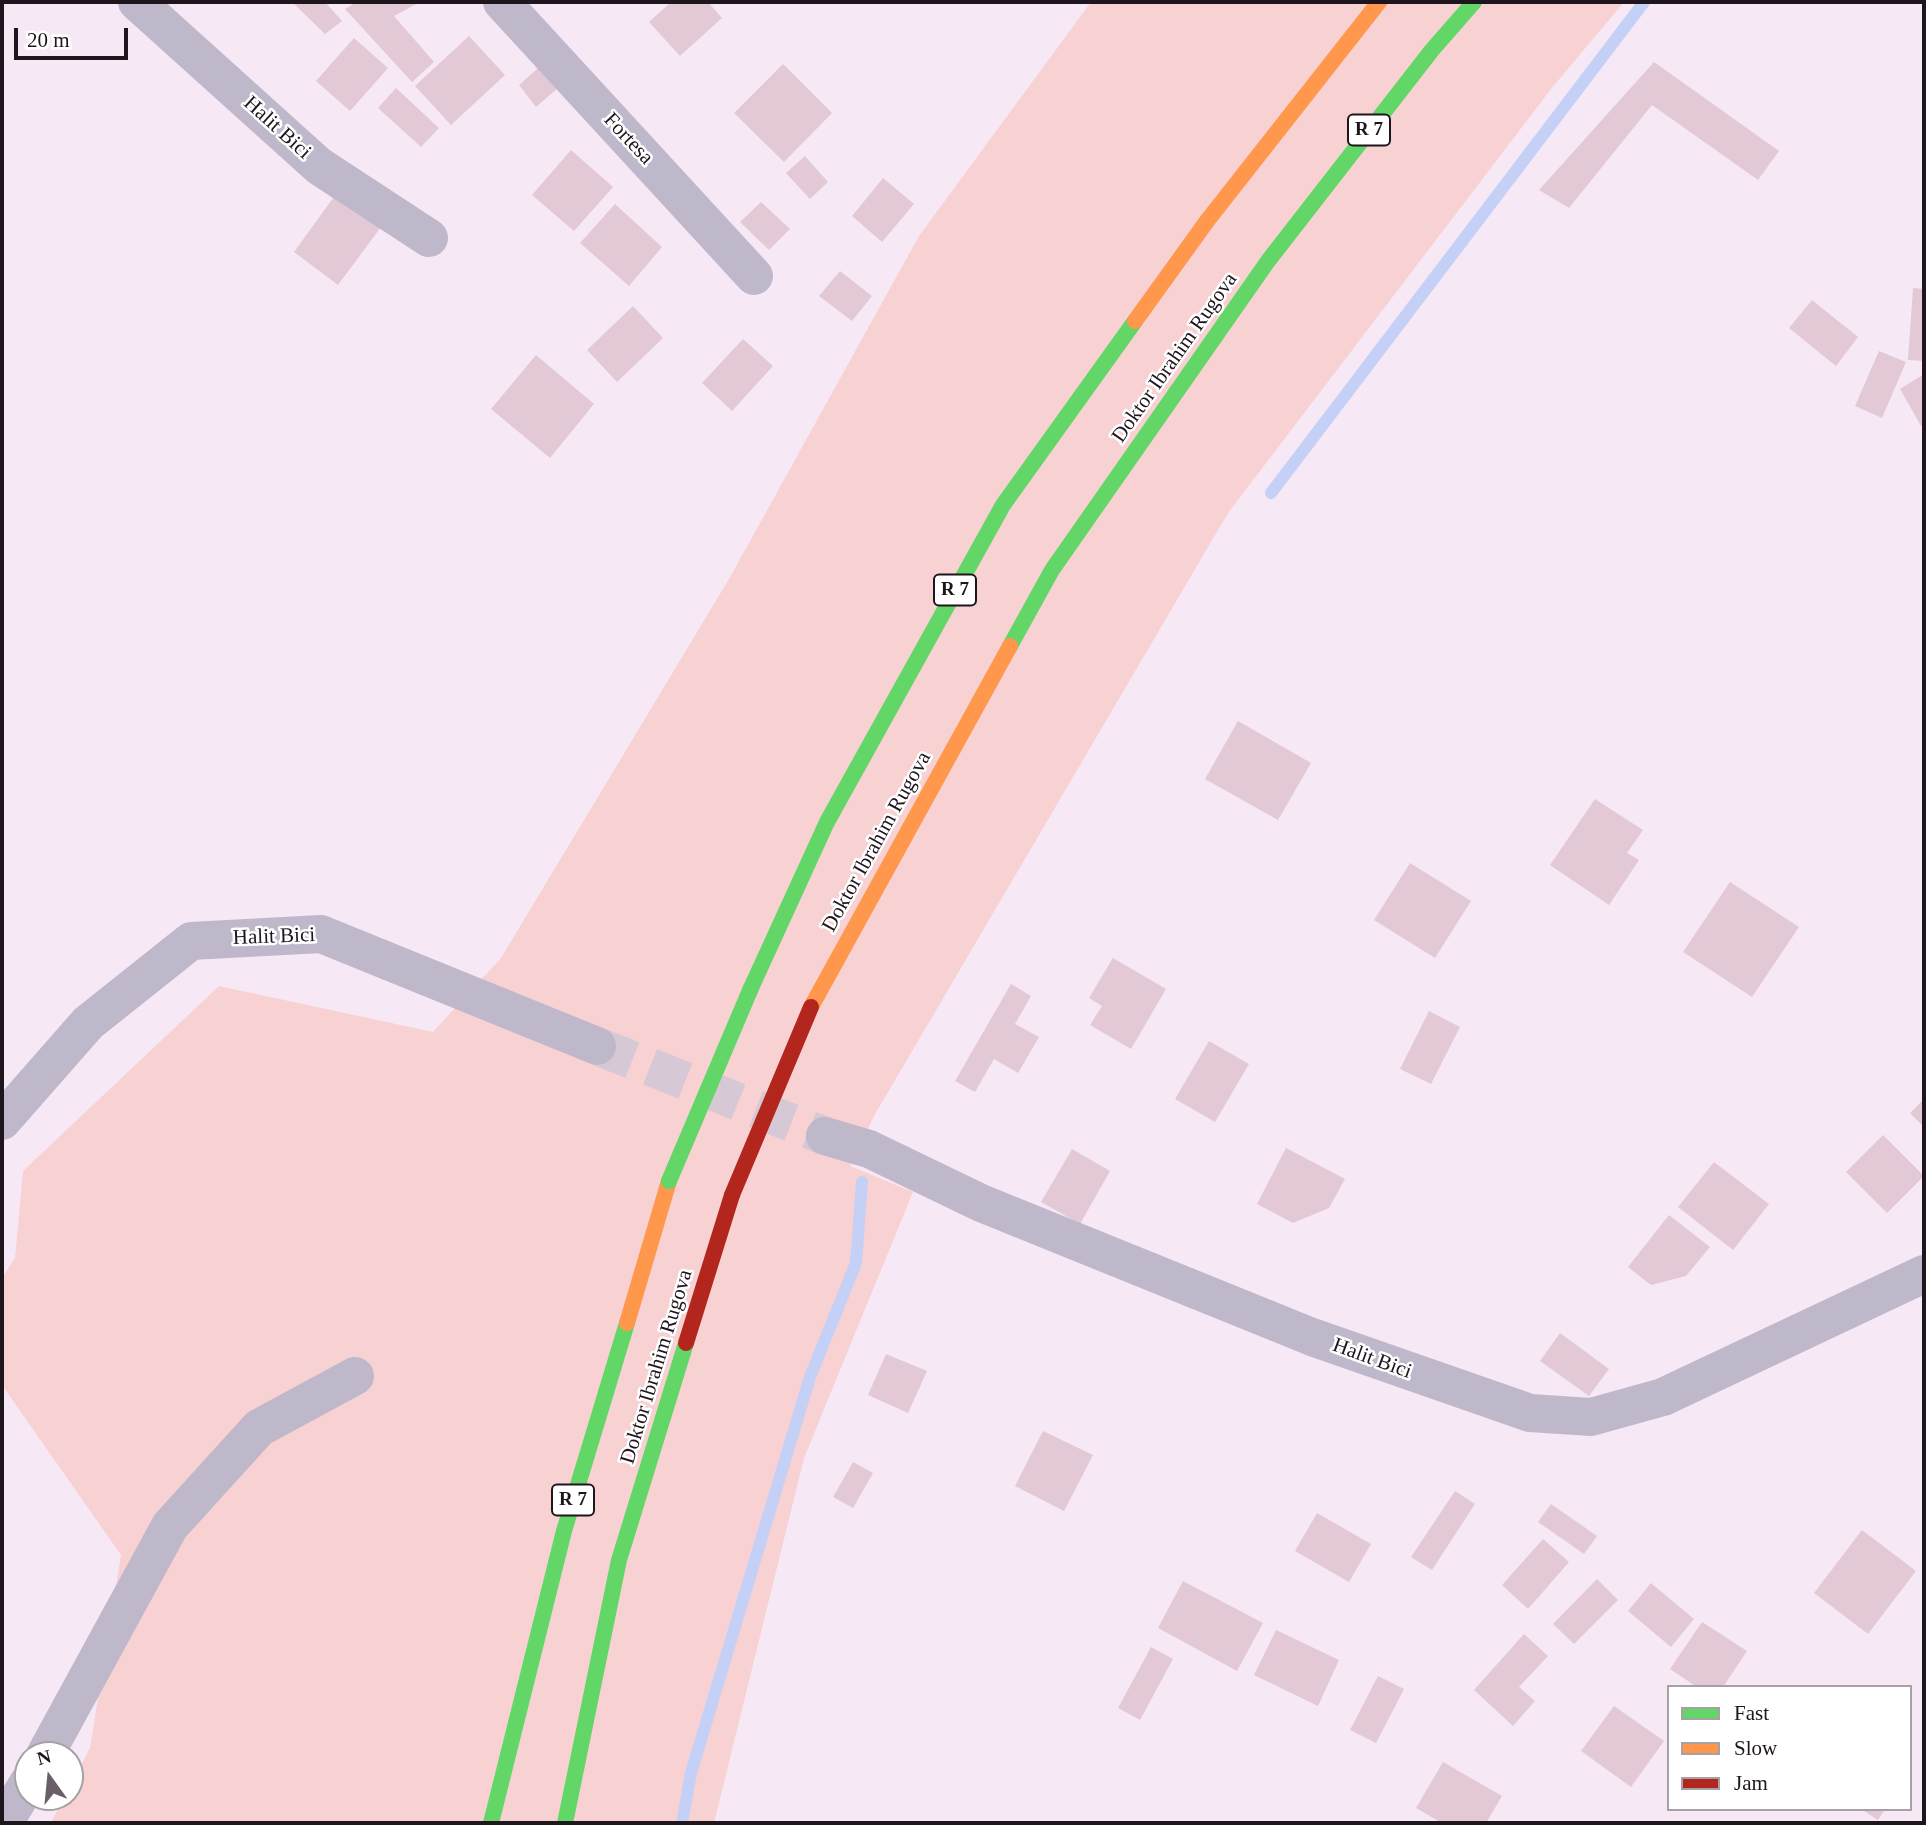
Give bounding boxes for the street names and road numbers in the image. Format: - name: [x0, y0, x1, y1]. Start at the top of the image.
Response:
- street label: Halit Bici: [238, 91, 316, 165]
- street label: Fortesa: [598, 108, 658, 170]
- road number: R 7: [1348, 114, 1390, 146]
- street label: Doktor Ibrahim Rugova: [1107, 268, 1243, 448]
- road number: R 7: [934, 575, 976, 606]
- street label: Doktor Ibrahim Rugova: [817, 748, 937, 936]
- street label: Halit Bici: [232, 923, 316, 951]
- street label: Doktor Ibrahim Rugova: [615, 1267, 699, 1467]
- street label: Halit Bici: [1329, 1333, 1415, 1385]
- road number: R 7: [552, 1484, 594, 1516]

